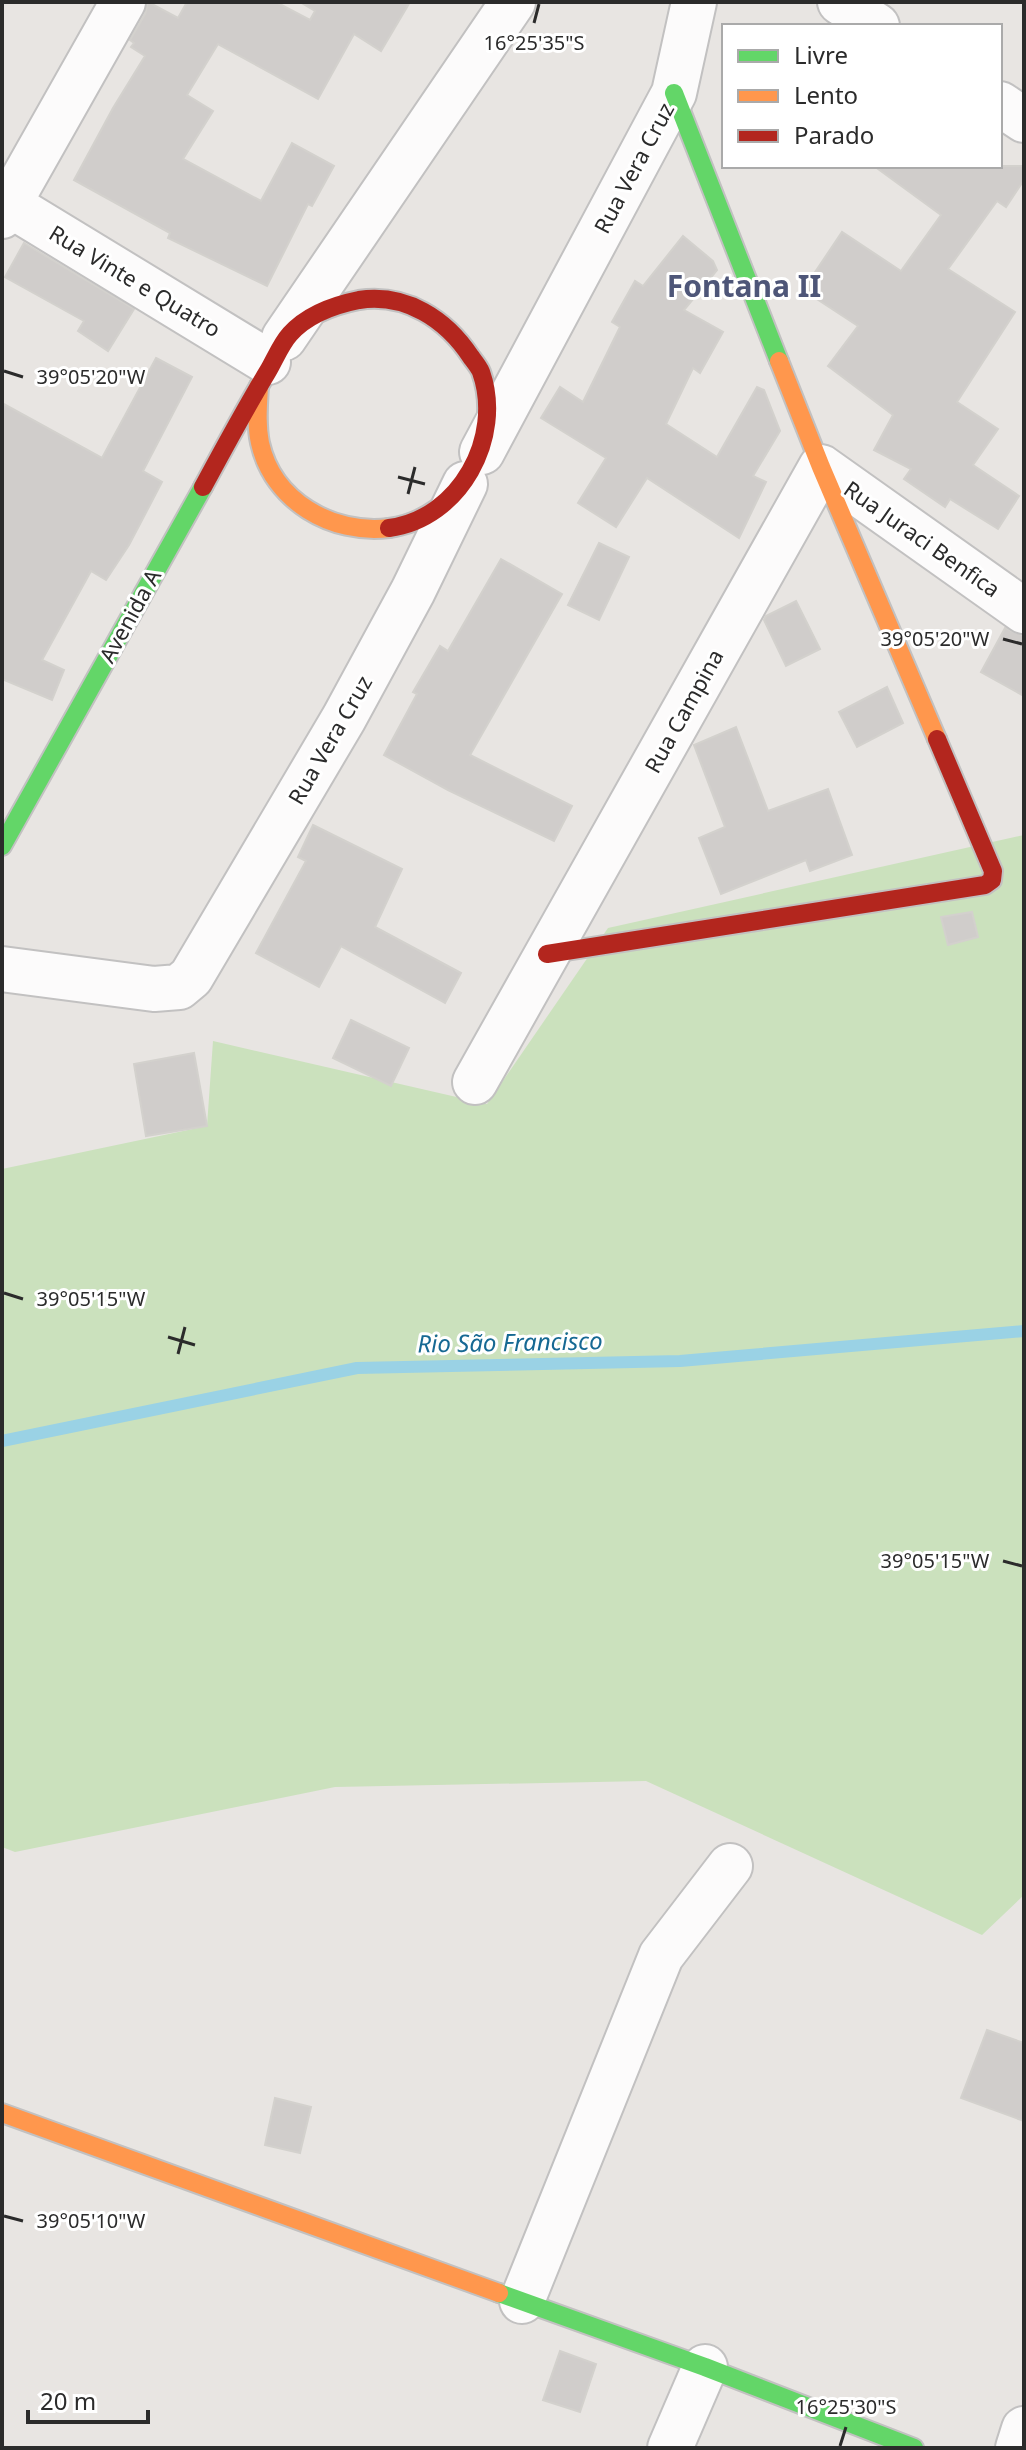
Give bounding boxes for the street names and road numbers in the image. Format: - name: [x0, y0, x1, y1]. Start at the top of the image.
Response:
- street label: Rua Vera Cruz: [586, 97, 680, 238]
- street label: Rua Vinte e Quatro: [44, 217, 227, 343]
- street label: Rua Juraci Benfica: [838, 473, 1007, 603]
- street label: Avenida A: [91, 563, 168, 668]
- street label: Rua Campina: [637, 643, 730, 778]
- street label: Rua Vera Cruz: [280, 670, 378, 809]

